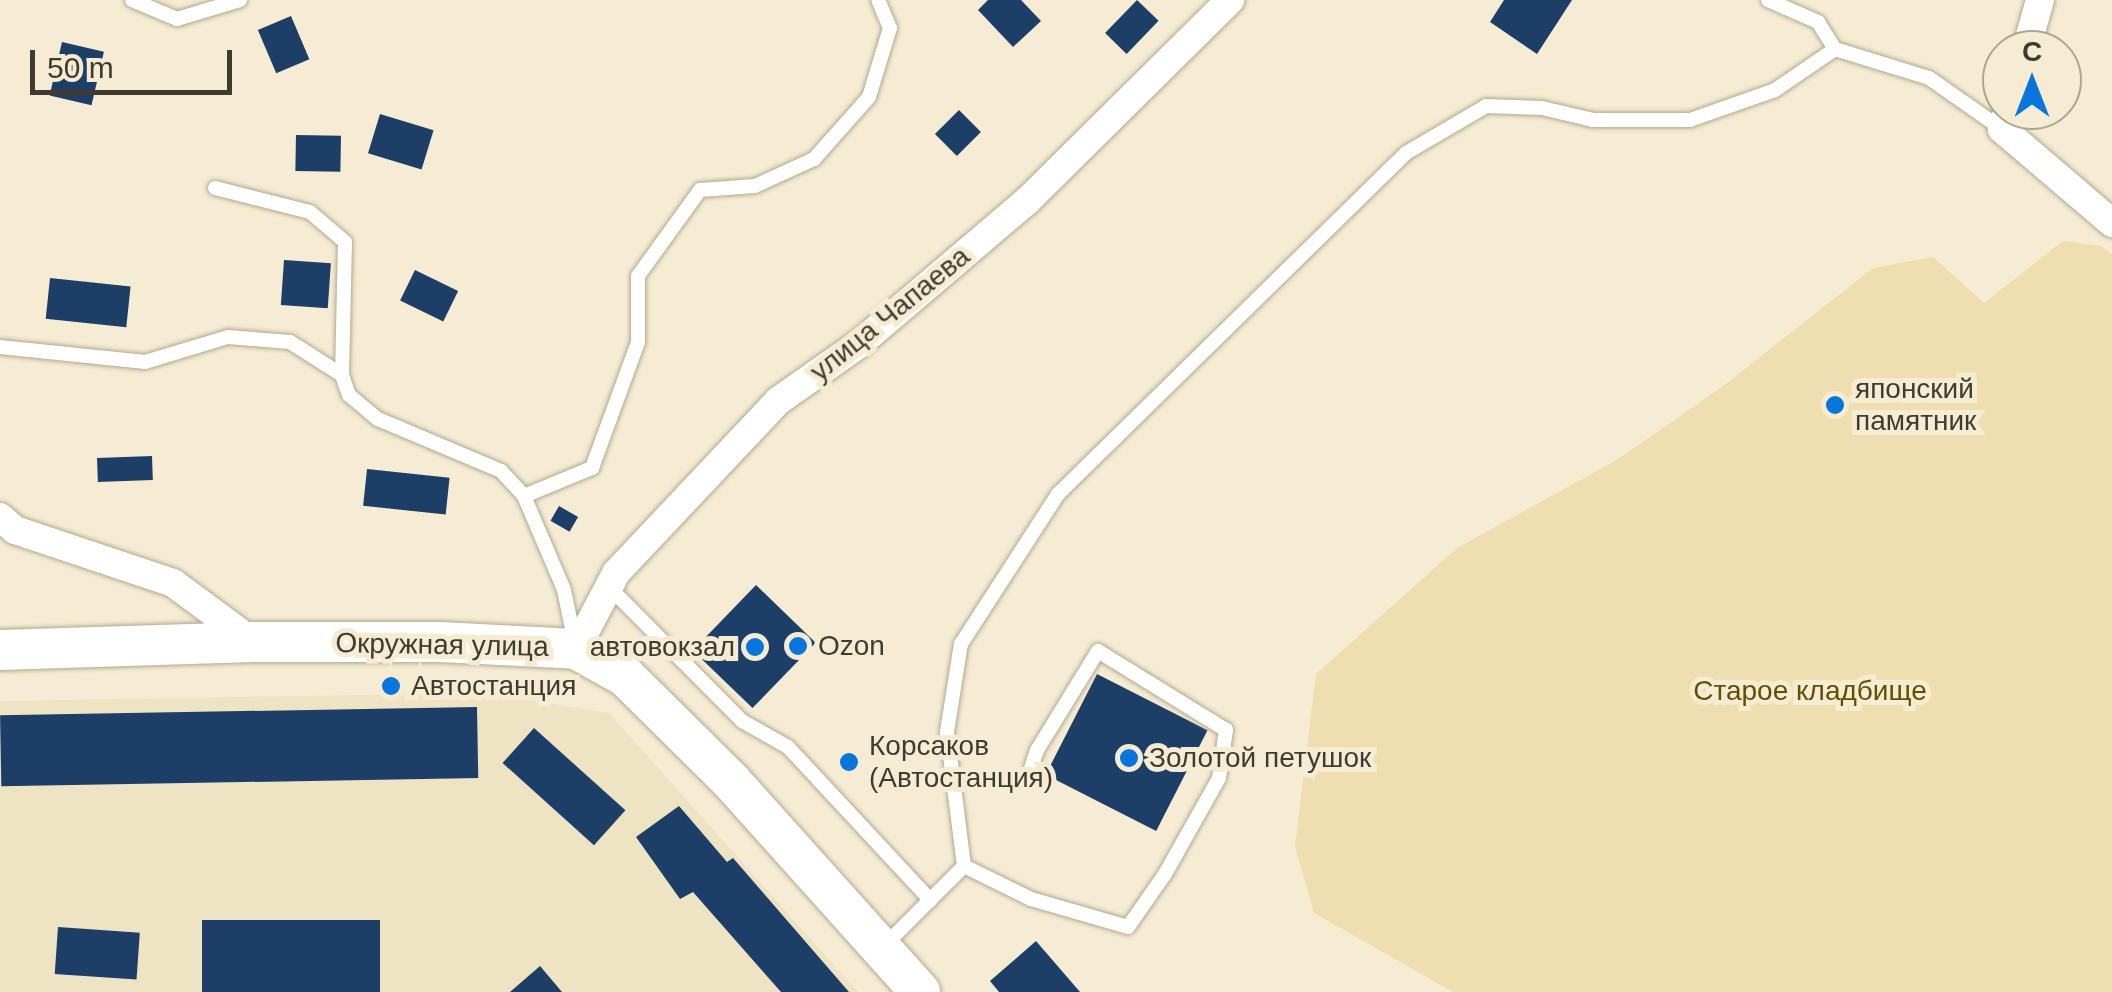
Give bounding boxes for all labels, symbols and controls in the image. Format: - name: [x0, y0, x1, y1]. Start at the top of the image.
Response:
- scale bar: [35, 30, 238, 92]
- north arrow: [1982, 30, 2082, 130]
- text: С: [2022, 36, 2042, 67]
- text: 50 m: [47, 51, 114, 84]
- street label: улица Чапаева: [803, 239, 977, 389]
- place label: японский памятник: [1855, 372, 1976, 438]
- marker: японский памятник: [1824, 394, 1846, 416]
- street label: Окружная улица: [335, 626, 549, 664]
- place label: Ozon: [818, 629, 885, 663]
- place label: автовокзал: [590, 630, 735, 664]
- marker: Ozon: [787, 635, 809, 657]
- marker: автовокзал: [744, 636, 766, 658]
- place label: Автостанция: [411, 669, 576, 703]
- park label: Старое кладбище: [1693, 674, 1927, 708]
- marker: Автостанция: [380, 675, 402, 697]
- place label: Корсаков (Автостанция): [869, 729, 1053, 795]
- place label: Золотой петушок: [1149, 741, 1371, 775]
- marker: Золотой петушок: [1118, 747, 1140, 769]
- marker: Корсаков (Автостанция): [838, 751, 860, 773]

